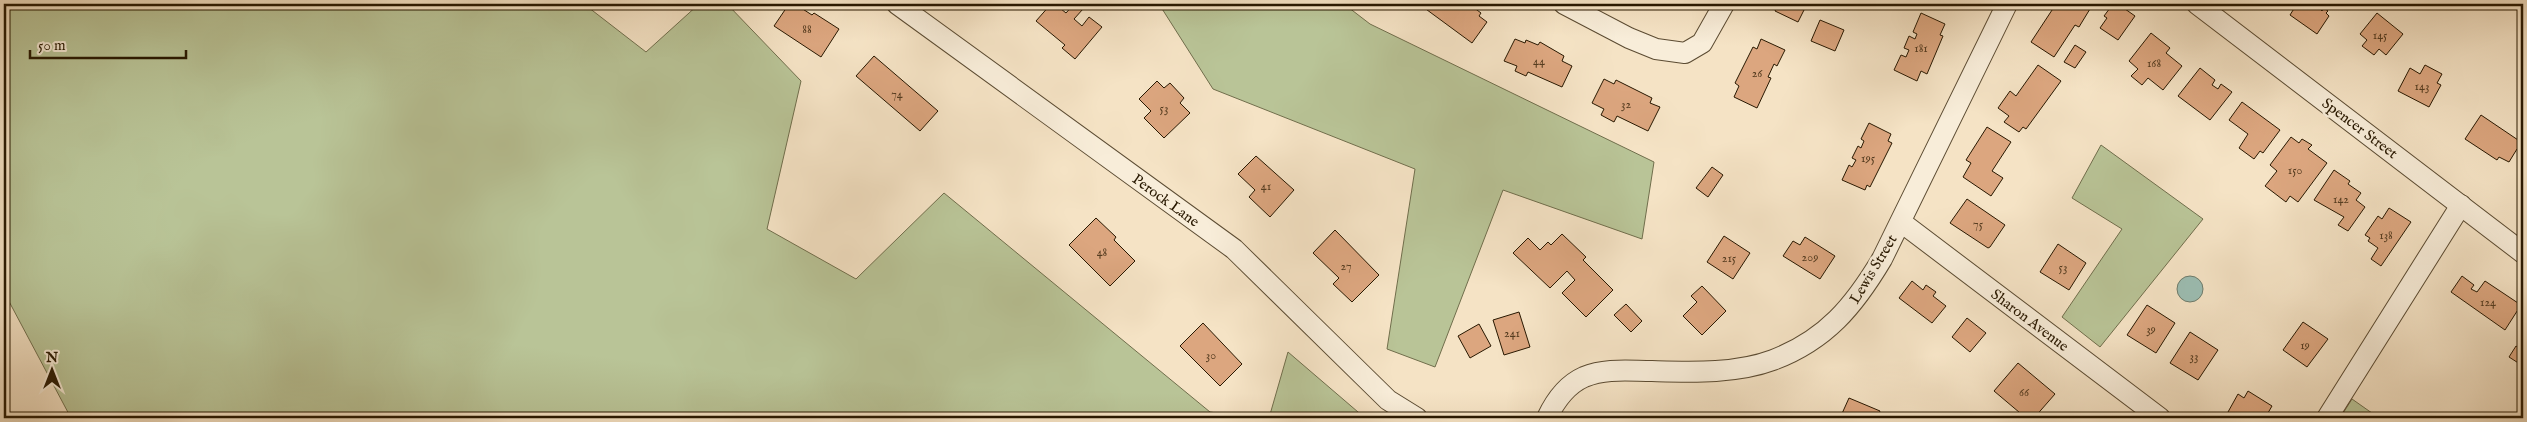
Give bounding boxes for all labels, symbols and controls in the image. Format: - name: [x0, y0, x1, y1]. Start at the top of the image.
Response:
- house number: 88: [802, 22, 812, 37]
- scale bar: [30, 28, 186, 60]
- house number: 145: [2373, 28, 2388, 43]
- text: 50 m: [38, 36, 66, 55]
- house number: 181: [1914, 41, 1928, 56]
- house number: 44: [1533, 54, 1545, 69]
- house number: 168: [2147, 56, 2161, 71]
- house number: 26: [1752, 66, 1763, 81]
- house number: 143: [2415, 79, 2429, 94]
- house number: 74: [891, 87, 903, 102]
- street label: Spencer Street: [2318, 94, 2401, 163]
- house number: 32: [1621, 97, 1631, 112]
- house number: 53: [1160, 101, 1168, 116]
- house number: 195: [1861, 151, 1876, 166]
- house number: 150: [2288, 163, 2302, 178]
- street label: Perock Lane: [1128, 170, 1203, 231]
- house number: 41: [1261, 179, 1271, 194]
- house number: 142: [2333, 192, 2349, 207]
- house number: 75: [1973, 217, 1984, 232]
- house number: 138: [2379, 228, 2393, 243]
- street label: Lewis Street: [1845, 231, 1901, 307]
- house number: 48: [1097, 245, 1108, 260]
- house number: 209: [1802, 250, 1818, 265]
- house number: 215: [1722, 251, 1737, 266]
- house number: 27: [1340, 259, 1352, 274]
- house number: 53: [2059, 260, 2067, 275]
- street label: Sharon Avenue: [1987, 285, 2073, 356]
- house number: 124: [2480, 295, 2496, 310]
- house number: 39: [2146, 322, 2156, 337]
- house number: 241: [1504, 326, 1520, 341]
- house number: 19: [2300, 338, 2310, 353]
- north arrow: [28, 344, 78, 394]
- house number: 30: [1206, 348, 1216, 363]
- text: N: [45, 349, 58, 367]
- house number: 33: [2190, 349, 2198, 364]
- house number: 66: [2019, 385, 2030, 400]

